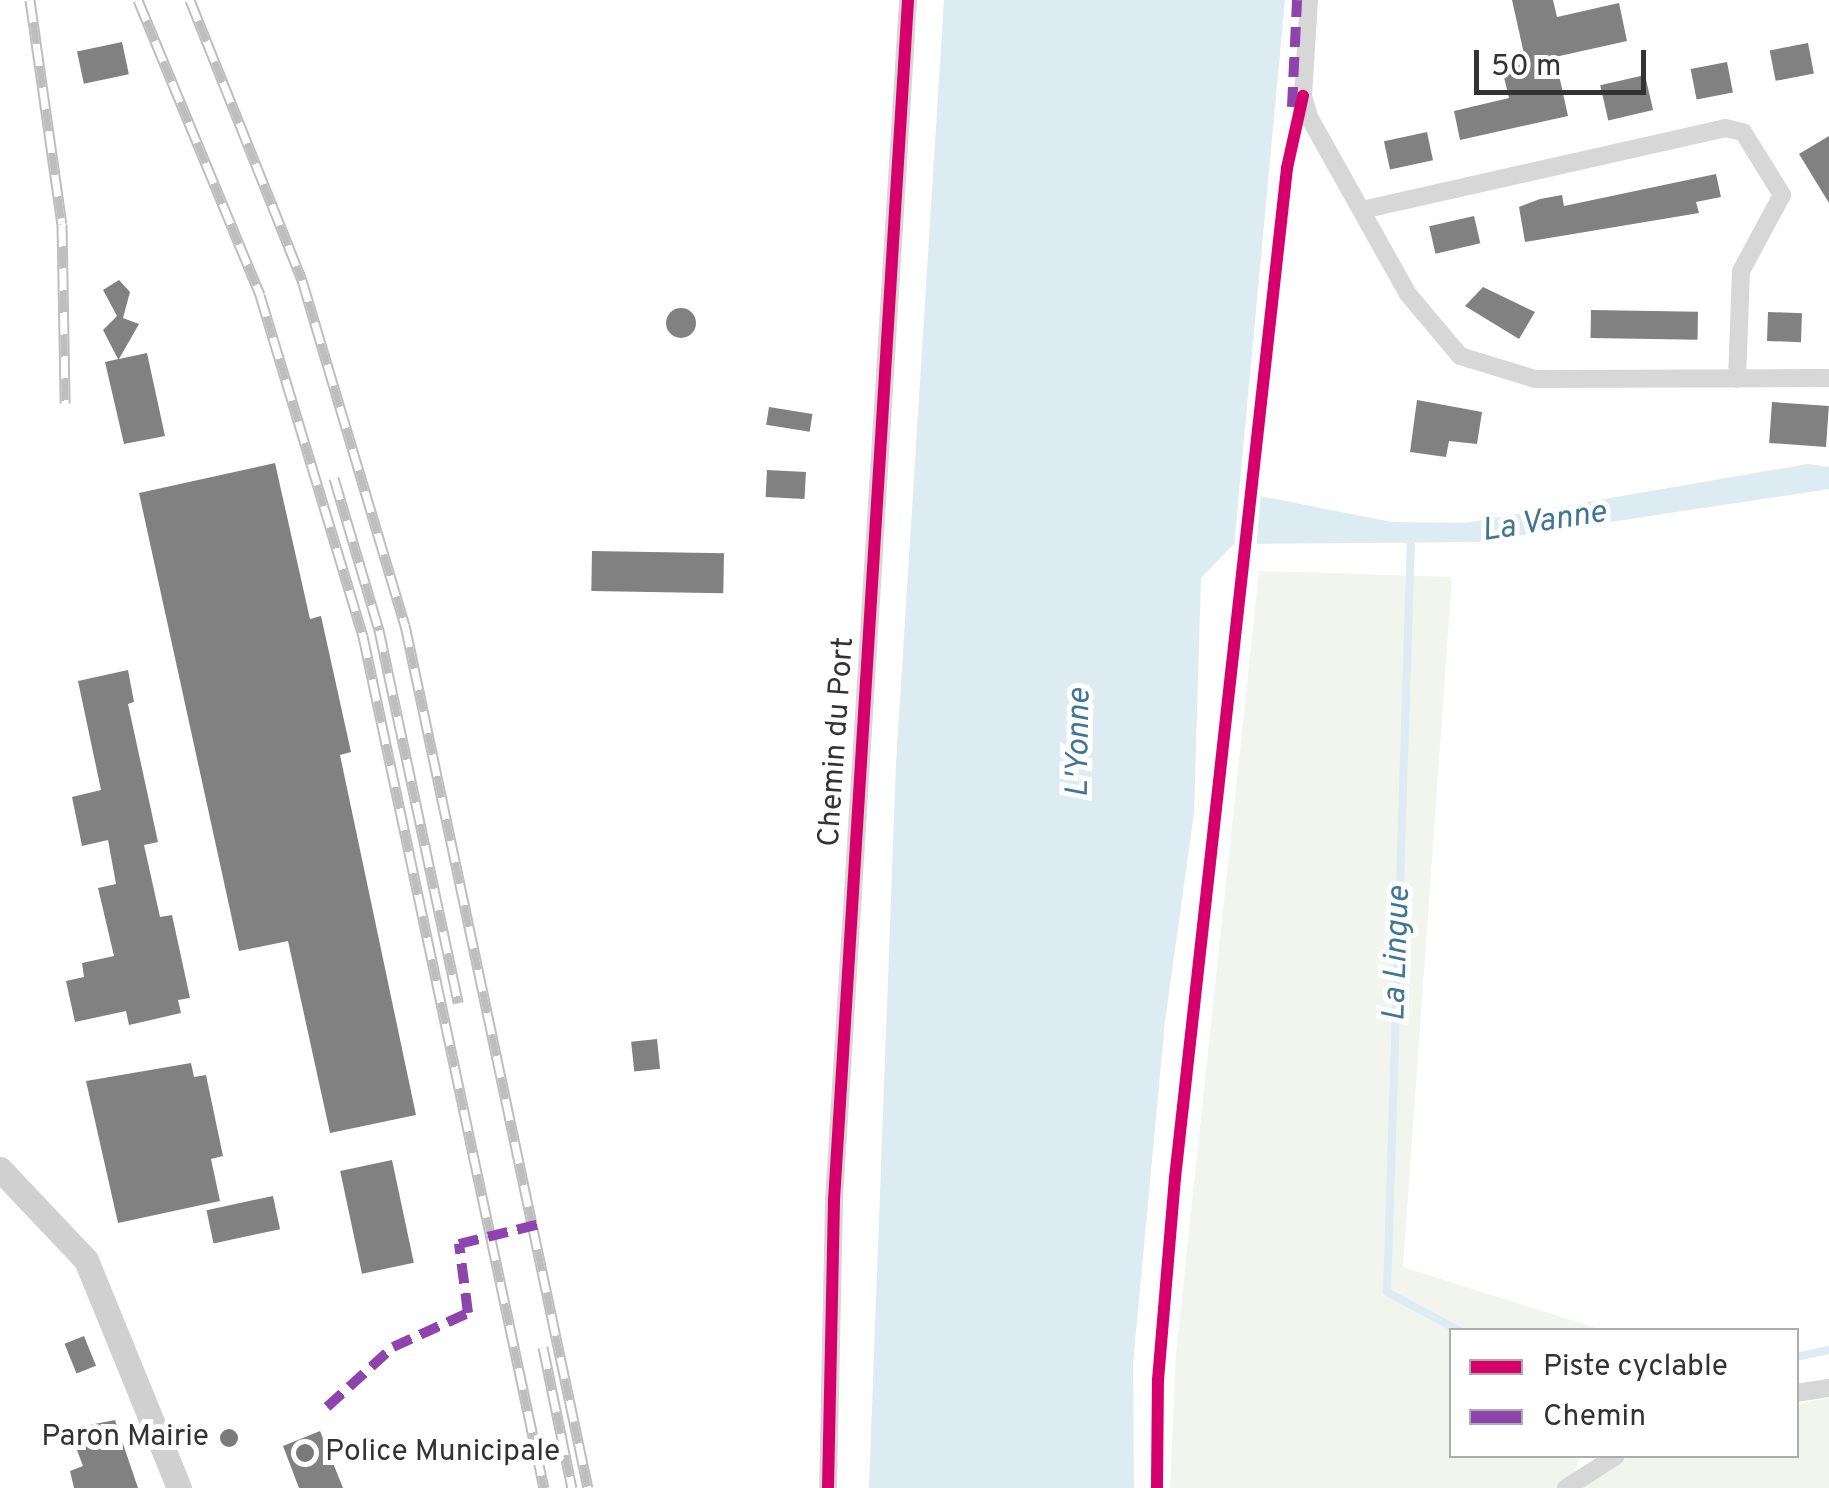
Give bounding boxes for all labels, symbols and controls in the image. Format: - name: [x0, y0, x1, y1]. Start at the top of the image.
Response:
- scale bar: [1479, 30, 1652, 92]
- text: 50 m: [1491, 49, 1561, 86]
- water label: La Vanne: [1478, 494, 1610, 552]
- street label: Chemin du Port: [813, 636, 863, 848]
- water label: L'Yonne: [1060, 688, 1100, 798]
- water label: La Lingue: [1376, 886, 1420, 1022]
- legend: [1449, 1328, 1799, 1458]
- text: Piste cyclable: [1543, 1349, 1728, 1386]
- text: Chemin: [1543, 1399, 1646, 1436]
- place label: Paron Mairie: [41, 1420, 209, 1456]
- marker: Paron Mairie: [218, 1427, 240, 1449]
- place label: Police Municipale: [325, 1435, 560, 1471]
- marker: Police Municipale: [294, 1442, 316, 1464]

